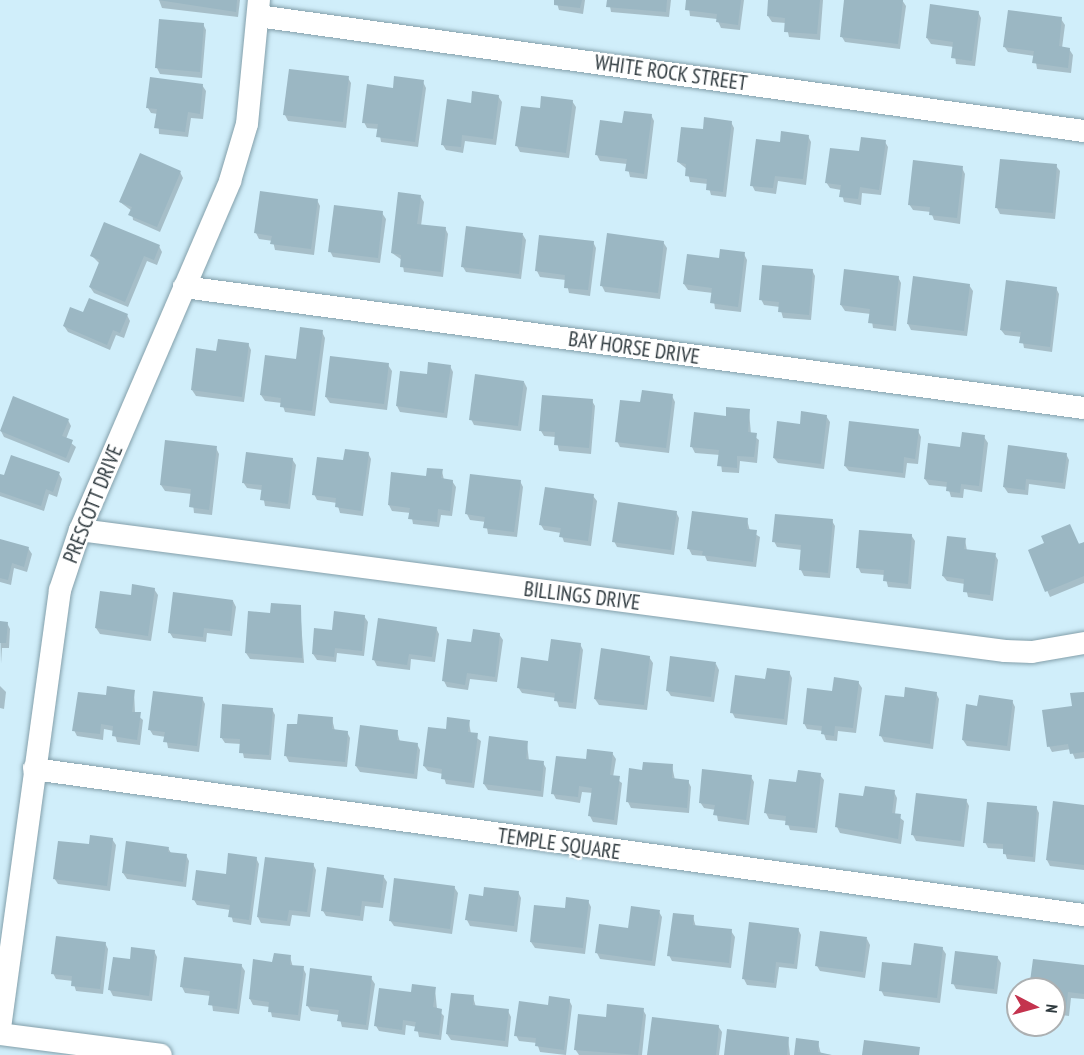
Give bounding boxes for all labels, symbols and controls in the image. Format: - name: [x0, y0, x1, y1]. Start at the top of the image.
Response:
- street label: WHITE ROCK STREET: [593, 50, 749, 96]
- street label: BAY HORSE DRIVE: [567, 326, 701, 370]
- street label: PRESCOTT DRIVE: [58, 441, 128, 567]
- street label: BILLINGS DRIVE: [522, 576, 642, 616]
- street label: TEMPLE SQUARE: [496, 823, 622, 865]
- north arrow: [1006, 977, 1066, 1037]
- text: N: [1042, 1003, 1062, 1014]

